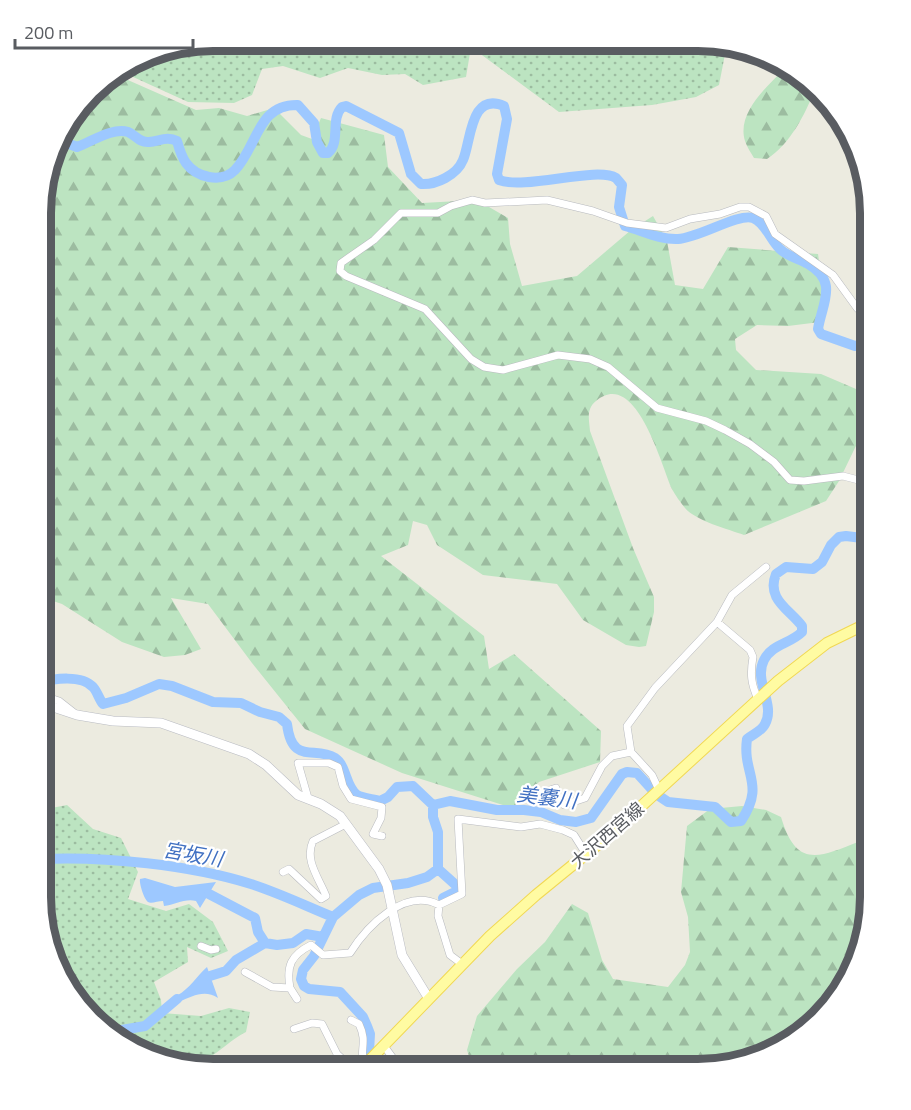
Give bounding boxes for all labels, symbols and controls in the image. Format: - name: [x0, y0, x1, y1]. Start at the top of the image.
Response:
- scale bar: [15, 12, 194, 50]
- text: 200 m: [24, 19, 73, 46]
- water label: 美嚢川: [515, 778, 581, 816]
- street label: 大沢西宮線: [564, 795, 650, 875]
- water label: 宮坂川: [161, 834, 227, 875]

